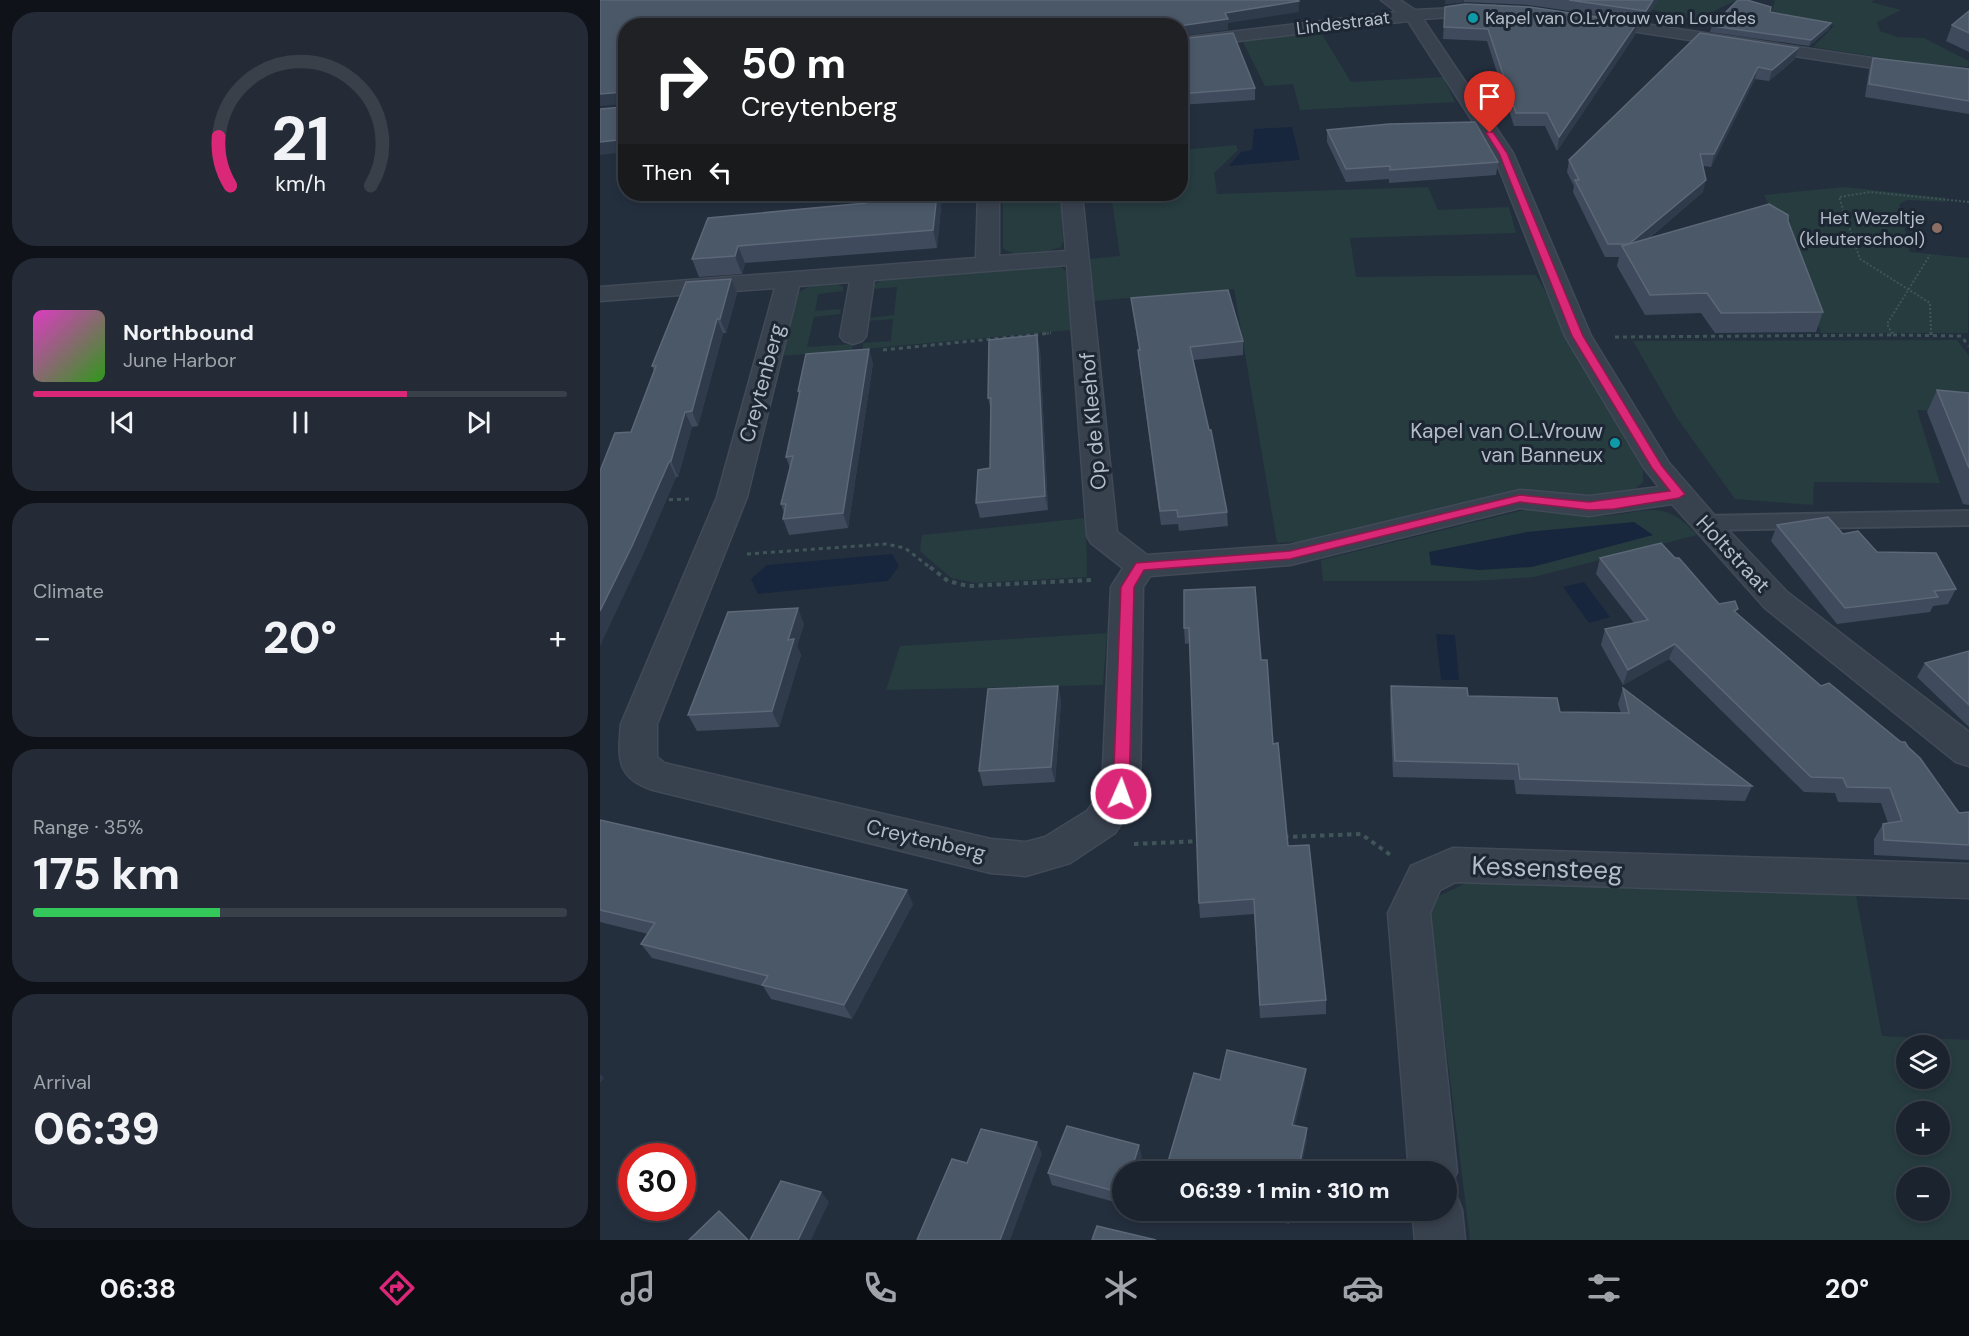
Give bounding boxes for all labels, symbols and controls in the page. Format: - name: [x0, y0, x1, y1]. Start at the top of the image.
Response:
- street label: Lindestraat: [1295, 5, 1391, 41]
- place label: Kapel van O.L.Vrouw van Lourdes: [1485, 6, 1756, 30]
- marker: Kapel van O.L.Vrouw van Lourdes: [1466, 11, 1480, 25]
- text: 50 m: [741, 36, 846, 91]
- icon: right: [642, 42, 720, 120]
- pin: [1464, 71, 1515, 133]
- icon: arrive: [1473, 80, 1506, 113]
- text: Creytenberg: [741, 89, 898, 124]
- text: 21: [271, 98, 329, 179]
- icon: left: [704, 156, 737, 189]
- text: Then: [642, 158, 692, 187]
- text: km/h: [275, 170, 325, 198]
- place label: Het Wezeltje (kleuterschool): [1799, 206, 1925, 251]
- marker: Het Wezeltje (kleuterschool): [1930, 221, 1944, 235]
- text: Northbound: [123, 318, 254, 347]
- street label: Creytenberg: [733, 320, 791, 445]
- text: June Harbor: [123, 347, 236, 373]
- street label: Op de Kleehof: [1073, 351, 1113, 491]
- icon: previous: [106, 406, 139, 439]
- icon: pause: [284, 406, 317, 439]
- icon: next: [462, 406, 495, 439]
- place label: Kapel van O.L.Vrouw van Banneux: [1410, 417, 1603, 469]
- marker: Kapel van O.L.Vrouw van Banneux: [1608, 436, 1622, 450]
- street label: Holtstraat: [1690, 509, 1776, 599]
- text: Climate: [33, 578, 104, 604]
- text: 20°: [263, 608, 337, 667]
- text: −: [33, 616, 51, 659]
- text: +: [549, 616, 567, 659]
- position arrow: [1089, 762, 1153, 826]
- street label: Creytenberg: [863, 813, 989, 867]
- text: Range · 35%: [33, 814, 143, 840]
- text: 175 km: [33, 844, 180, 903]
- street label: Kessensteeg: [1471, 848, 1623, 888]
- map controls: [1896, 1035, 1950, 1221]
- button: layers: [1896, 1035, 1950, 1089]
- text: Arrival: [33, 1069, 91, 1095]
- text: 06:39: [33, 1099, 160, 1158]
- button: +: [1896, 1101, 1950, 1155]
- speed limit sign: 30: [618, 1143, 696, 1221]
- button: −: [1896, 1167, 1950, 1221]
- text: 06:39 · 1 min · 310 m: [1179, 1176, 1390, 1205]
- icon: directions: [376, 1267, 418, 1309]
- icon: music: [617, 1267, 659, 1309]
- icon: phone: [859, 1267, 901, 1309]
- icon: climate: [1100, 1267, 1142, 1309]
- icon: car: [1342, 1267, 1384, 1309]
- icon: filters: [1583, 1267, 1625, 1309]
- text: 06:38: [100, 1271, 176, 1306]
- text: 20°: [1825, 1271, 1869, 1306]

